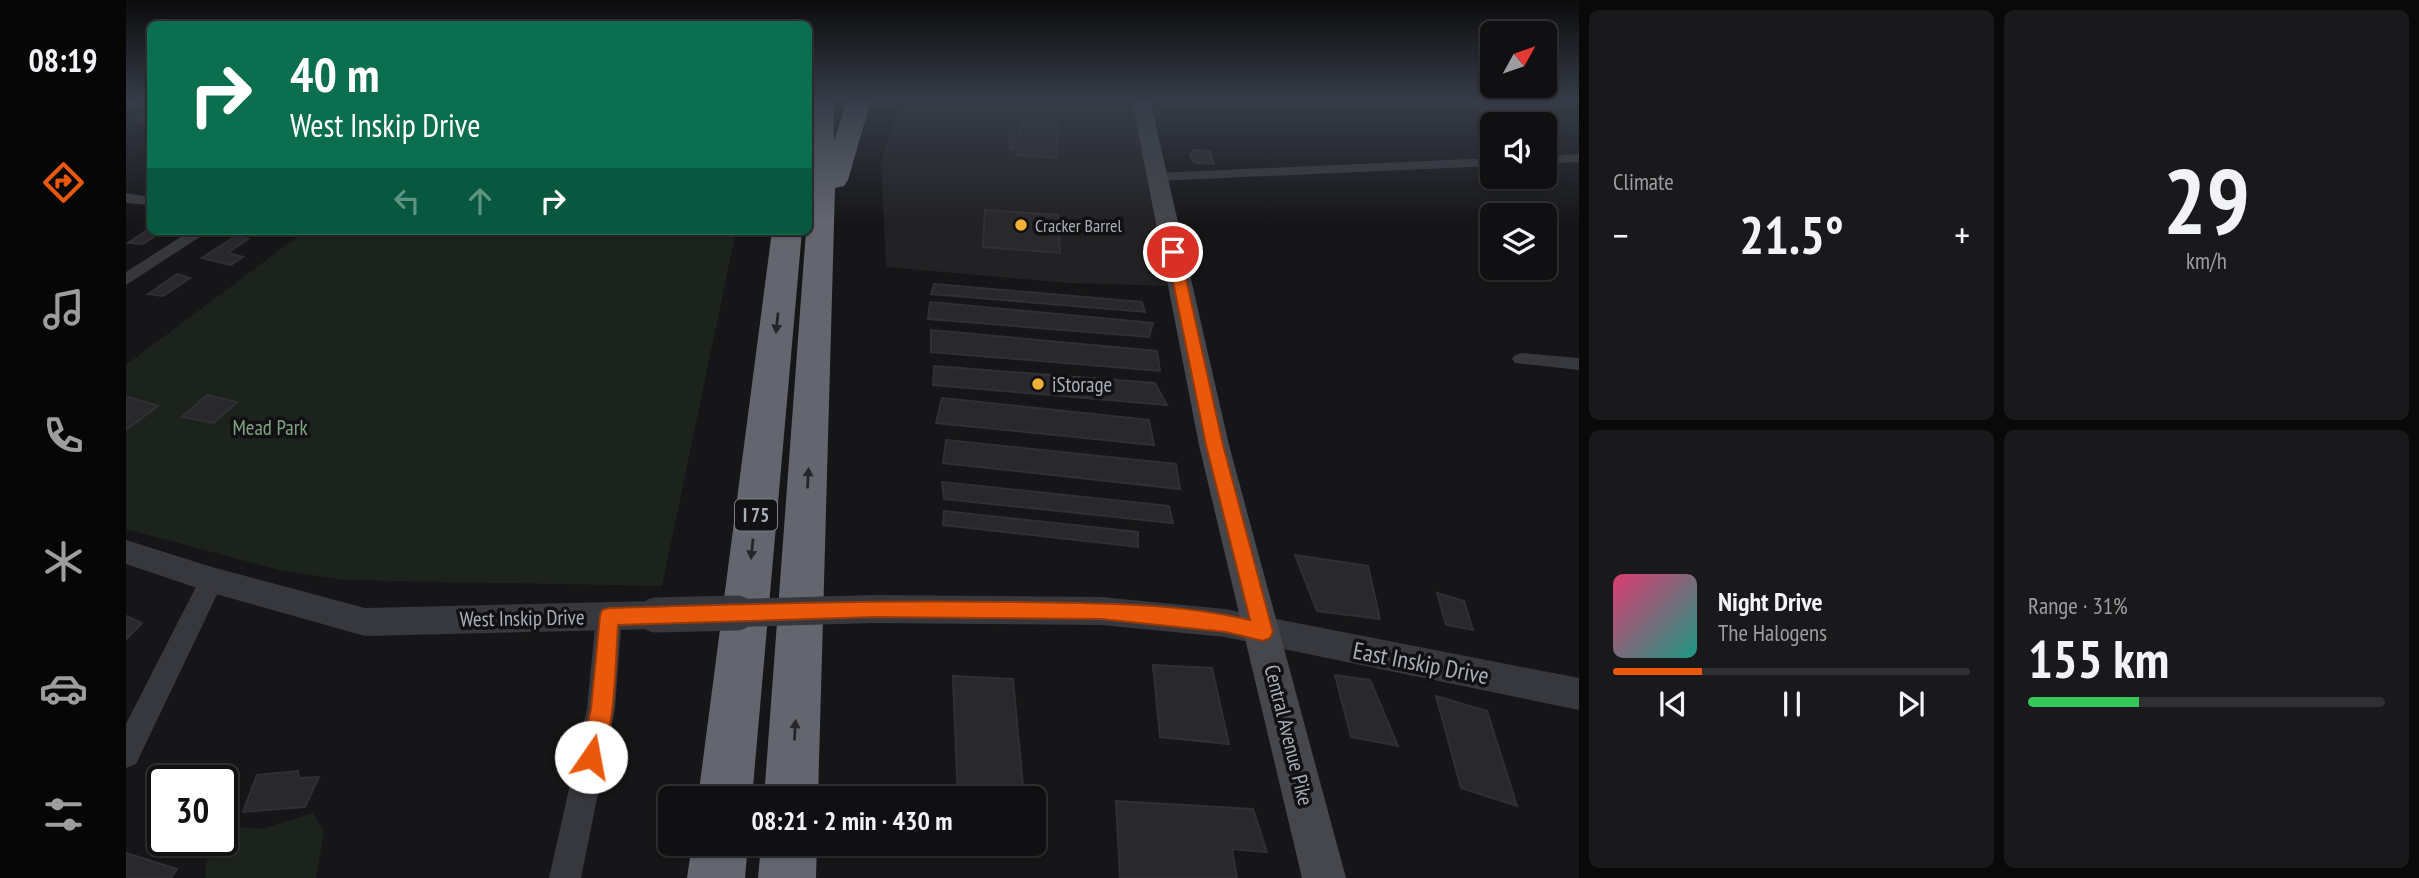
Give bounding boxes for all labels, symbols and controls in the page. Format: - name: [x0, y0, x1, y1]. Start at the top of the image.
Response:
- north arrow: [1480, 21, 1558, 98]
- map controls: [1480, 21, 1557, 280]
- text: 08:19: [28, 39, 98, 81]
- text: 40 m: [290, 42, 379, 106]
- icon: right: [175, 49, 266, 140]
- text: West Inskip Drive: [290, 104, 481, 146]
- button: sound: [1480, 112, 1557, 189]
- text: 29: [2163, 141, 2250, 259]
- icon: directions: [39, 158, 88, 207]
- text: Climate: [1613, 167, 1674, 196]
- icon: left: [388, 182, 426, 220]
- icon: ahead: [461, 182, 499, 220]
- icon: right: [534, 182, 572, 220]
- text: 21.5°: [1739, 201, 1844, 268]
- button: layers: [1480, 203, 1557, 280]
- text: −: [1613, 210, 1629, 259]
- text: +: [1954, 210, 1970, 259]
- place label: Cracker Barrel: [1035, 214, 1123, 237]
- marker: Cracker Barrel: [1013, 217, 1029, 233]
- pin: [1143, 222, 1203, 282]
- icon: arrive: [1154, 233, 1192, 271]
- text: km/h: [2186, 246, 2227, 275]
- icon: music: [39, 285, 88, 334]
- one-way arrow: [772, 312, 783, 334]
- place label: iStorage: [1052, 371, 1112, 398]
- marker: iStorage: [1030, 376, 1046, 392]
- icon: phone: [39, 411, 88, 460]
- park label: Mead Park: [232, 414, 308, 441]
- one-way arrow: [802, 467, 813, 489]
- road number: I 75: [735, 500, 777, 530]
- icon: climate: [39, 537, 88, 586]
- one-way arrow: [747, 539, 758, 561]
- text: Night Drive: [1718, 585, 1823, 618]
- text: Range · 31%: [2028, 591, 2128, 620]
- street label: West Inskip Drive: [459, 603, 585, 633]
- text: The Halogens: [1718, 618, 1827, 647]
- text: 155 km: [2028, 625, 2169, 692]
- street label: East Inskip Drive: [1351, 635, 1491, 691]
- street label: Central Avenue Pike: [1259, 662, 1319, 808]
- icon: car: [39, 664, 88, 713]
- icon: previous: [1654, 685, 1692, 723]
- icon: pause: [1773, 685, 1811, 723]
- icon: next: [1892, 685, 1930, 723]
- one-way arrow: [789, 719, 800, 741]
- position arrow: [554, 720, 628, 794]
- speed limit sign: 30: [147, 765, 238, 856]
- icon: filters: [39, 790, 88, 839]
- text: 08:21 · 2 min · 430 m: [752, 804, 952, 837]

